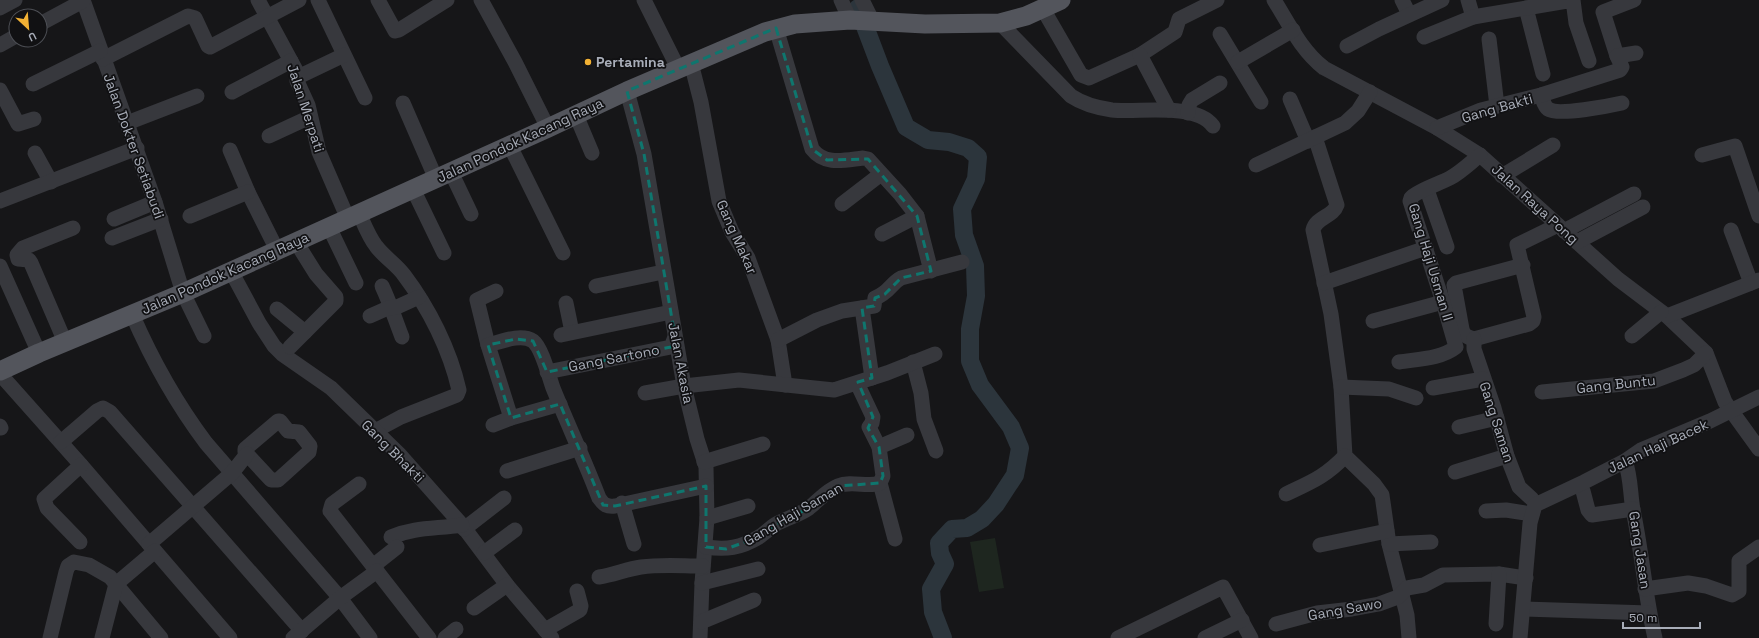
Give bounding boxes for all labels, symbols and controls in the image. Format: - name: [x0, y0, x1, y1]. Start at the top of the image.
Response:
- north arrow: [8, 8, 48, 48]
- text: U: [26, 29, 39, 45]
- place label: Pertamina: [596, 53, 665, 71]
- marker: Pertamina: [583, 57, 593, 67]
- street label: Jalan Merpati: [283, 62, 329, 154]
- street label: Jalan Dokter Setiabudi: [99, 71, 169, 221]
- street label: Gang Bakti: [1459, 89, 1535, 127]
- street label: Jalan Pondok Kacang Raya: [434, 94, 606, 186]
- street label: Jalan Raya Pong: [1488, 160, 1582, 248]
- street label: Gang Makar: [713, 197, 761, 277]
- street label: Gang Haji Usman II: [1405, 201, 1457, 323]
- street label: Jalan Pondok Kacang Raya: [139, 228, 311, 318]
- street label: Jalan Akasia: [664, 321, 698, 405]
- street label: Gang Sartono: [567, 340, 661, 376]
- street label: Gang Buntu: [1575, 371, 1657, 397]
- street label: Gang Saman: [1475, 379, 1519, 465]
- street label: Jalan Haji Bacek: [1605, 415, 1711, 477]
- street label: Gang Bhakti: [358, 416, 428, 486]
- street label: Gang Haji Saman: [740, 478, 846, 550]
- street label: Gang Jasan: [1625, 510, 1655, 590]
- street label: Gang Sawo: [1307, 594, 1383, 624]
- scale bar: [1623, 604, 1700, 630]
- text: 50 m: [1629, 610, 1657, 626]

